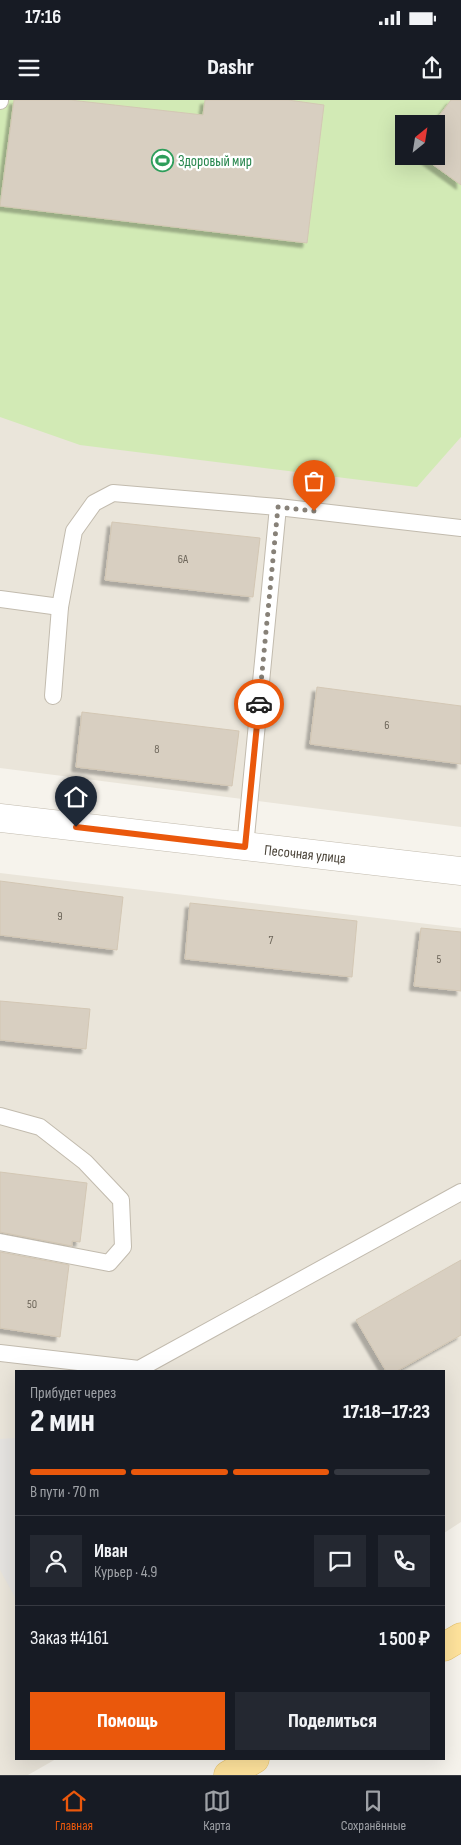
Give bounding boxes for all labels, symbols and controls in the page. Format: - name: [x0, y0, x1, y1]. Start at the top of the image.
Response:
- text: 17:16: [25, 6, 61, 29]
- icon: menu: [15, 54, 43, 82]
- text: Dashr: [207, 54, 254, 81]
- icon: share: [418, 54, 446, 82]
- north arrow: [395, 115, 445, 165]
- map controls: [395, 115, 445, 165]
- sports icon: Здоровый мир: [150, 149, 174, 173]
- place label: Здоровый мир: [178, 152, 252, 171]
- pin: [293, 460, 335, 511]
- icon: bag: [300, 467, 328, 495]
- house number: 6А: [178, 552, 189, 567]
- courier: [234, 679, 284, 729]
- icon: car: [245, 690, 273, 718]
- house number: 6: [384, 718, 390, 733]
- house number: 8: [154, 742, 160, 757]
- pin: [55, 776, 97, 827]
- icon: home: [62, 783, 90, 811]
- street label: Песочная улица: [263, 841, 347, 868]
- house number: 9: [57, 909, 63, 924]
- house number: 7: [269, 933, 274, 948]
- house number: 5: [437, 952, 442, 967]
- house number: 50: [27, 1297, 37, 1312]
- text: Прибудет через: [30, 1384, 116, 1403]
- text: 17:18–17:23: [343, 1401, 430, 1424]
- text: 2 мин: [30, 1402, 95, 1441]
- text: В пути · 70 m: [30, 1483, 99, 1502]
- button: person: [30, 1535, 82, 1587]
- button: chat: [314, 1535, 366, 1587]
- button: phone: [378, 1535, 430, 1587]
- text: Иван: [94, 1540, 128, 1563]
- text: Курьер · 4.9: [94, 1563, 157, 1582]
- text: Заказ #4161: [30, 1627, 109, 1650]
- text: 1 500 ₽: [379, 1628, 430, 1651]
- button: Помощь: [30, 1692, 225, 1750]
- button: Поделиться: [235, 1692, 430, 1750]
- tab: Главная: [55, 1787, 93, 1834]
- tab: Карта: [203, 1787, 231, 1834]
- tab: Сохранённые: [341, 1787, 406, 1834]

